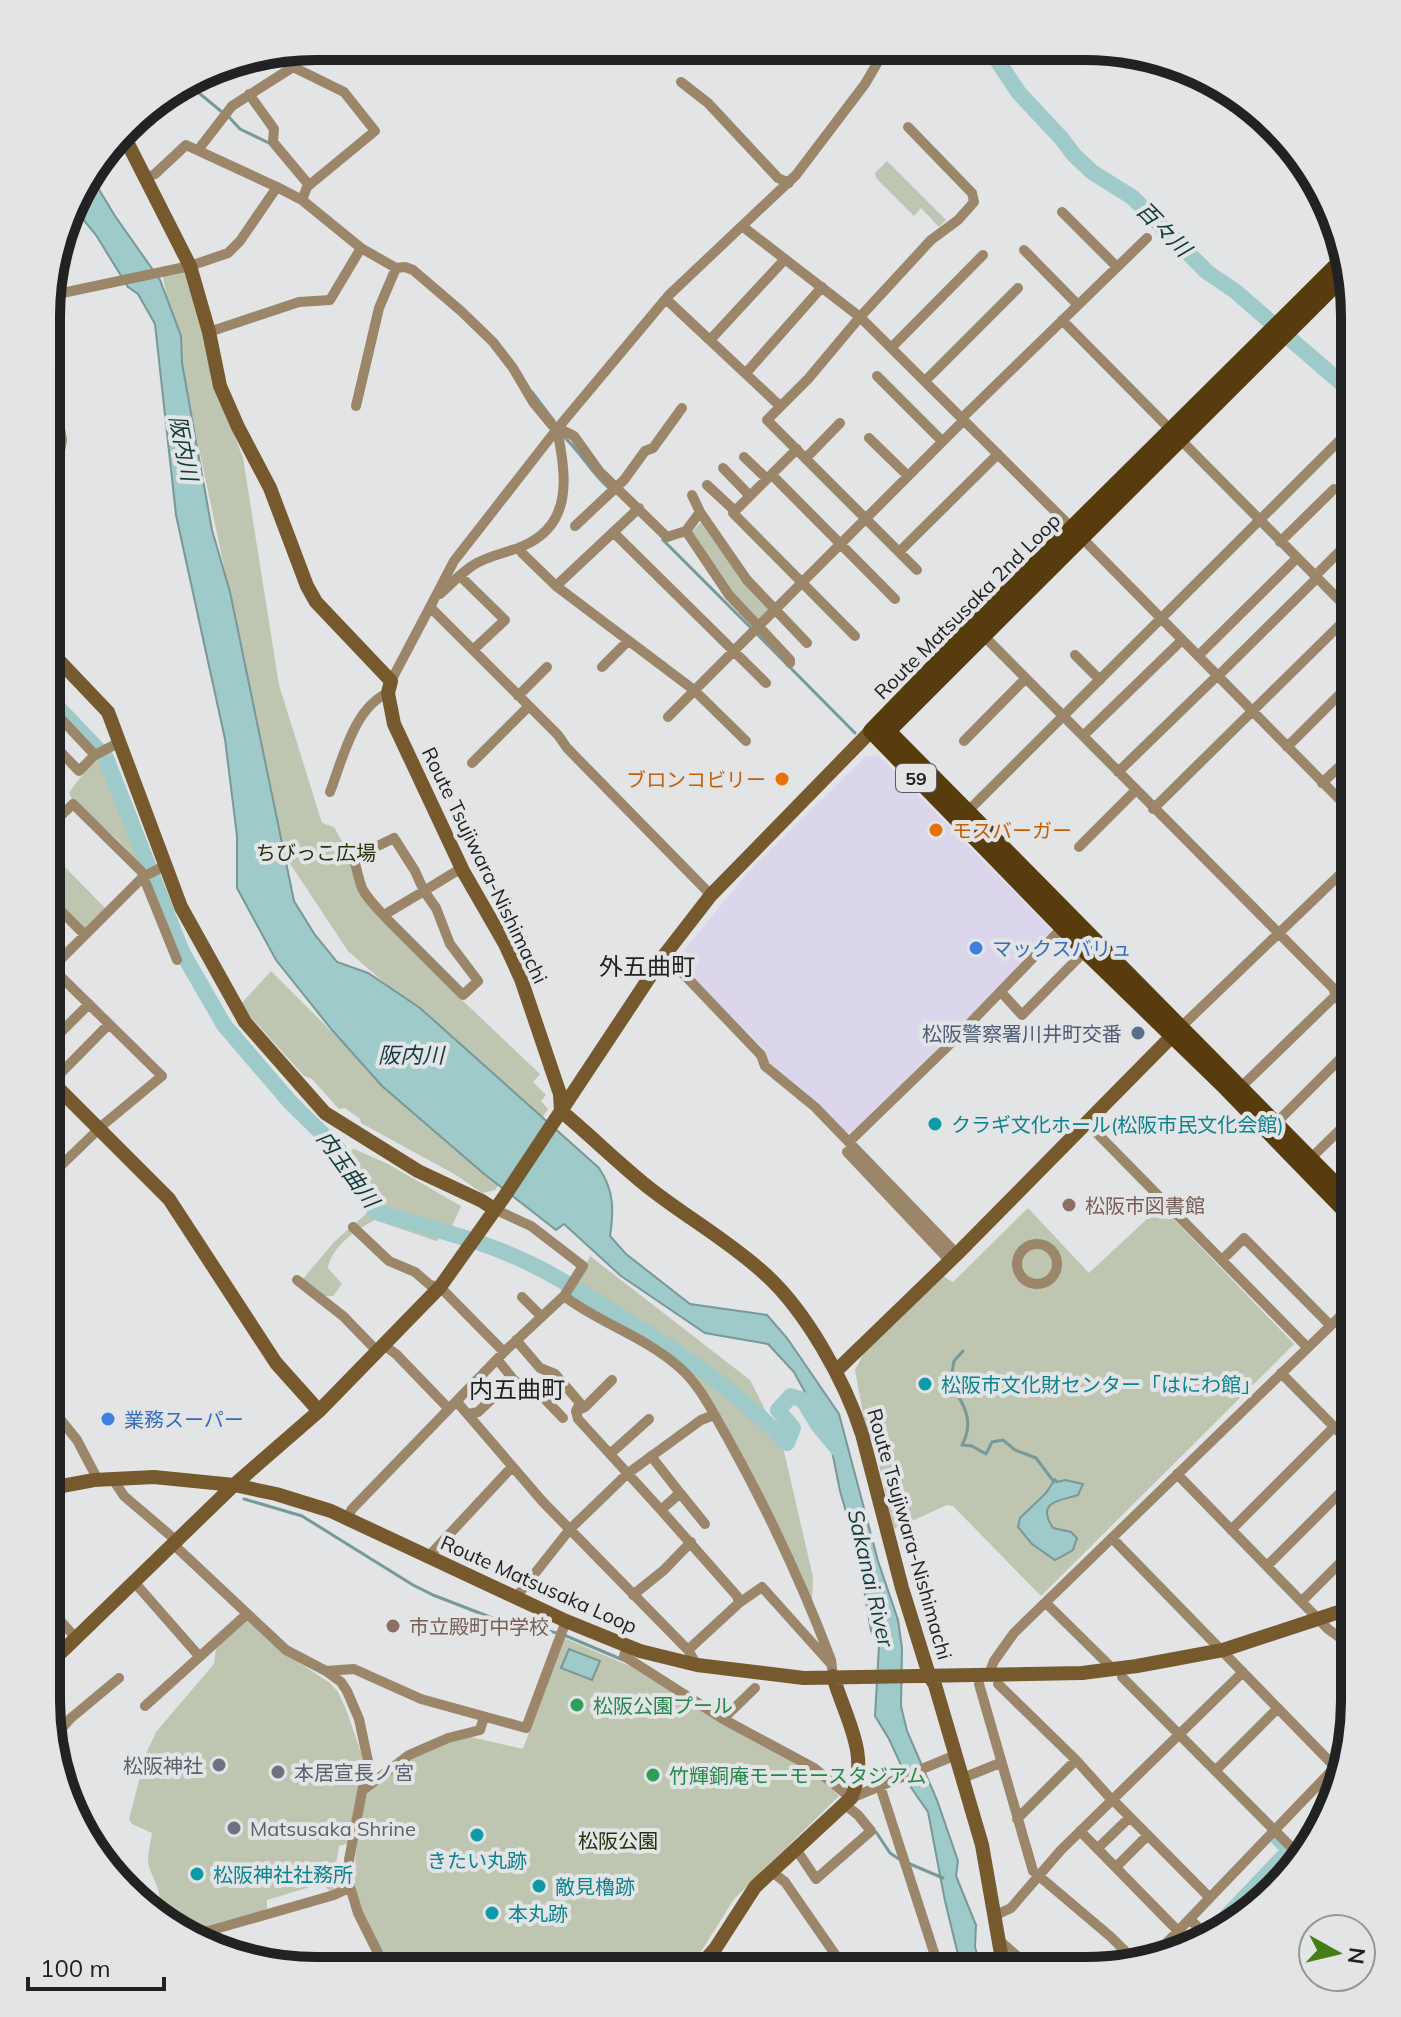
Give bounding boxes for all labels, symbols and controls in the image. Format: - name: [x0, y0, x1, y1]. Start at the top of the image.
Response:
- water label: 百々川: [1131, 196, 1199, 264]
- water label: 阪内川: [164, 413, 204, 485]
- street label: Route Matsusaka 2nd Loop: [869, 508, 1065, 704]
- street label: Route Tsujiwara-Nishimachi: [417, 743, 553, 987]
- road number: 59: [896, 764, 936, 792]
- place label: ブロンコビリー: [626, 767, 766, 792]
- marker: ブロンコビリー: [773, 770, 791, 788]
- place label: モスバーガー: [952, 818, 1072, 843]
- marker: モスバーガー: [927, 821, 945, 839]
- park label: ちびっこ広場: [256, 840, 376, 865]
- place label: マックスバリュ: [992, 936, 1131, 961]
- marker: マックスバリュ: [967, 939, 985, 957]
- district label: 外五曲町: [599, 951, 695, 981]
- place label: 松阪警察署川井町交番: [922, 1021, 1122, 1046]
- marker: 松阪警察署川井町交番: [1129, 1024, 1147, 1042]
- water label: 阪内川: [378, 1041, 446, 1069]
- place label: クラギ文化ホール(松阪市民文化会館): [951, 1112, 1284, 1137]
- marker: クラギ文化ホール(松阪市民文化会館): [926, 1115, 944, 1133]
- water label: 内玉曲川: [311, 1125, 386, 1214]
- place label: 松阪市図書館: [1085, 1193, 1205, 1218]
- marker: 松阪市図書館: [1060, 1196, 1078, 1214]
- place label: 松阪市文化財センター「はにわ館」: [941, 1372, 1261, 1397]
- district label: 内五曲町: [469, 1374, 565, 1404]
- marker: 松阪市文化財センター「はにわ館」: [916, 1375, 934, 1393]
- street label: Route Tsujiwara-Nishimachi: [862, 1406, 958, 1662]
- place label: 業務スーパー: [124, 1407, 244, 1432]
- marker: 業務スーパー: [99, 1410, 117, 1428]
- water label: Sakanai River: [842, 1506, 901, 1650]
- street label: Route Matsusaka Loop: [437, 1529, 641, 1639]
- place label: 市立殿町中学校: [409, 1614, 549, 1639]
- marker: 市立殿町中学校: [384, 1617, 402, 1635]
- place label: 松阪公園プール: [593, 1693, 733, 1718]
- marker: 松阪公園プール: [568, 1696, 586, 1714]
- place label: 松阪神社: [123, 1753, 203, 1778]
- marker: 松阪神社: [210, 1756, 228, 1774]
- place label: 本居宣長ノ宮: [294, 1760, 414, 1785]
- marker: 本居宣長ノ宮: [269, 1763, 287, 1781]
- place label: 竹輝銅庵モーモースタジアム: [669, 1763, 927, 1788]
- marker: 竹輝銅庵モーモースタジアム: [644, 1766, 662, 1784]
- place label: Matsusaka Shrine: [250, 1816, 416, 1841]
- marker: Matsusaka Shrine: [225, 1819, 243, 1837]
- marker: きたい丸跡: [468, 1826, 486, 1844]
- park label: 松阪公園: [578, 1828, 658, 1853]
- place label: きたい丸跡: [427, 1848, 527, 1873]
- place label: 松阪神社社務所: [213, 1862, 353, 1887]
- marker: 松阪神社社務所: [188, 1865, 206, 1883]
- place label: 敵見櫓跡: [555, 1874, 635, 1899]
- marker: 敵見櫓跡: [530, 1877, 548, 1895]
- place label: 本丸跡: [508, 1901, 568, 1926]
- marker: 本丸跡: [483, 1904, 501, 1922]
- north arrow: [1297, 1913, 1377, 1993]
- scale bar: [28, 1941, 164, 1991]
- text: N: [1342, 1946, 1372, 1966]
- text: 100 m: [40, 1953, 111, 1983]

